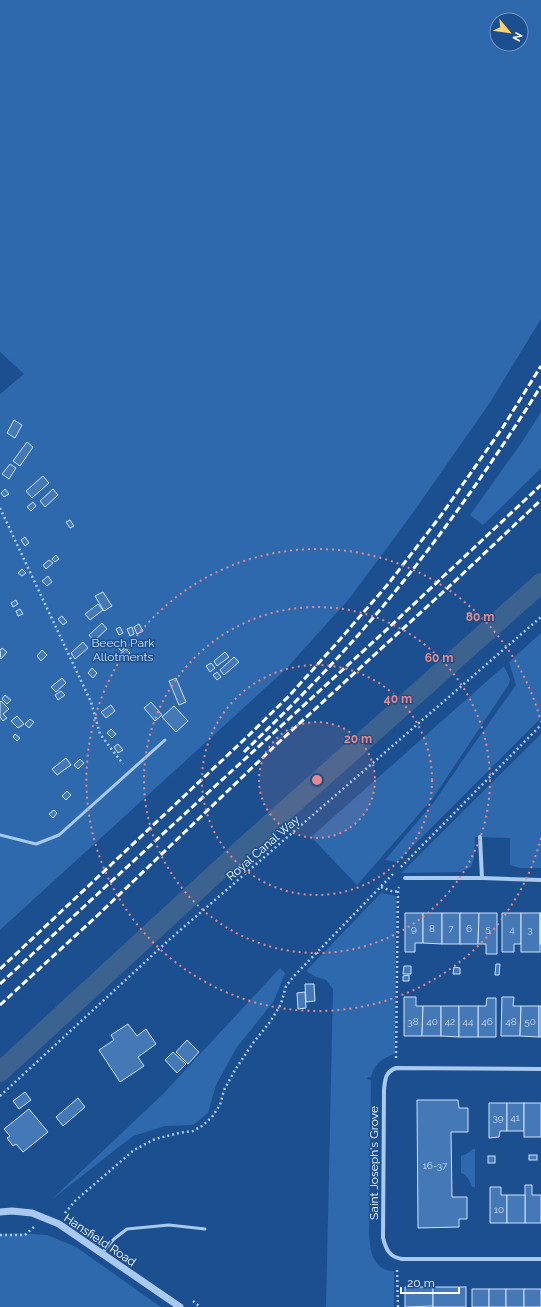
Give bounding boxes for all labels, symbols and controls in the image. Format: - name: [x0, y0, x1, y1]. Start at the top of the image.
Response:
- north arrow: [489, 12, 529, 52]
- text: N: [510, 30, 525, 43]
- text: 80 m: [466, 610, 494, 624]
- park label: Beech Park Allotments: [91, 636, 155, 664]
- text: 60 m: [425, 651, 453, 665]
- text: 40 m: [384, 692, 412, 706]
- text: 20 m: [344, 732, 372, 746]
- centre of rings: [310, 773, 324, 787]
- street label: Royal Canal Way: [224, 812, 303, 883]
- house number: 9: [411, 923, 417, 934]
- house number: 8: [429, 923, 435, 934]
- house number: 7: [448, 923, 454, 934]
- house number: 6: [466, 923, 472, 934]
- house number: 5: [485, 923, 491, 934]
- house number: 4: [509, 924, 515, 935]
- house number: 3: [527, 924, 533, 935]
- house number: 38: [407, 1016, 419, 1027]
- house number: 40: [426, 1016, 438, 1027]
- house number: 42: [445, 1016, 455, 1027]
- house number: 44: [463, 1016, 474, 1027]
- house number: 46: [481, 1016, 493, 1027]
- house number: 48: [505, 1016, 517, 1027]
- house number: 50: [524, 1016, 536, 1027]
- street label: Saint Joseph's Grove: [367, 1106, 381, 1220]
- house number: 39: [492, 1112, 504, 1123]
- house number: 41: [510, 1112, 521, 1123]
- house number: 16-37: [423, 1160, 448, 1171]
- house number: 10: [494, 1204, 504, 1215]
- street label: Hansfield Road: [61, 1211, 139, 1269]
- scale bar: [401, 1269, 459, 1295]
- text: 20 m: [407, 1276, 435, 1290]

